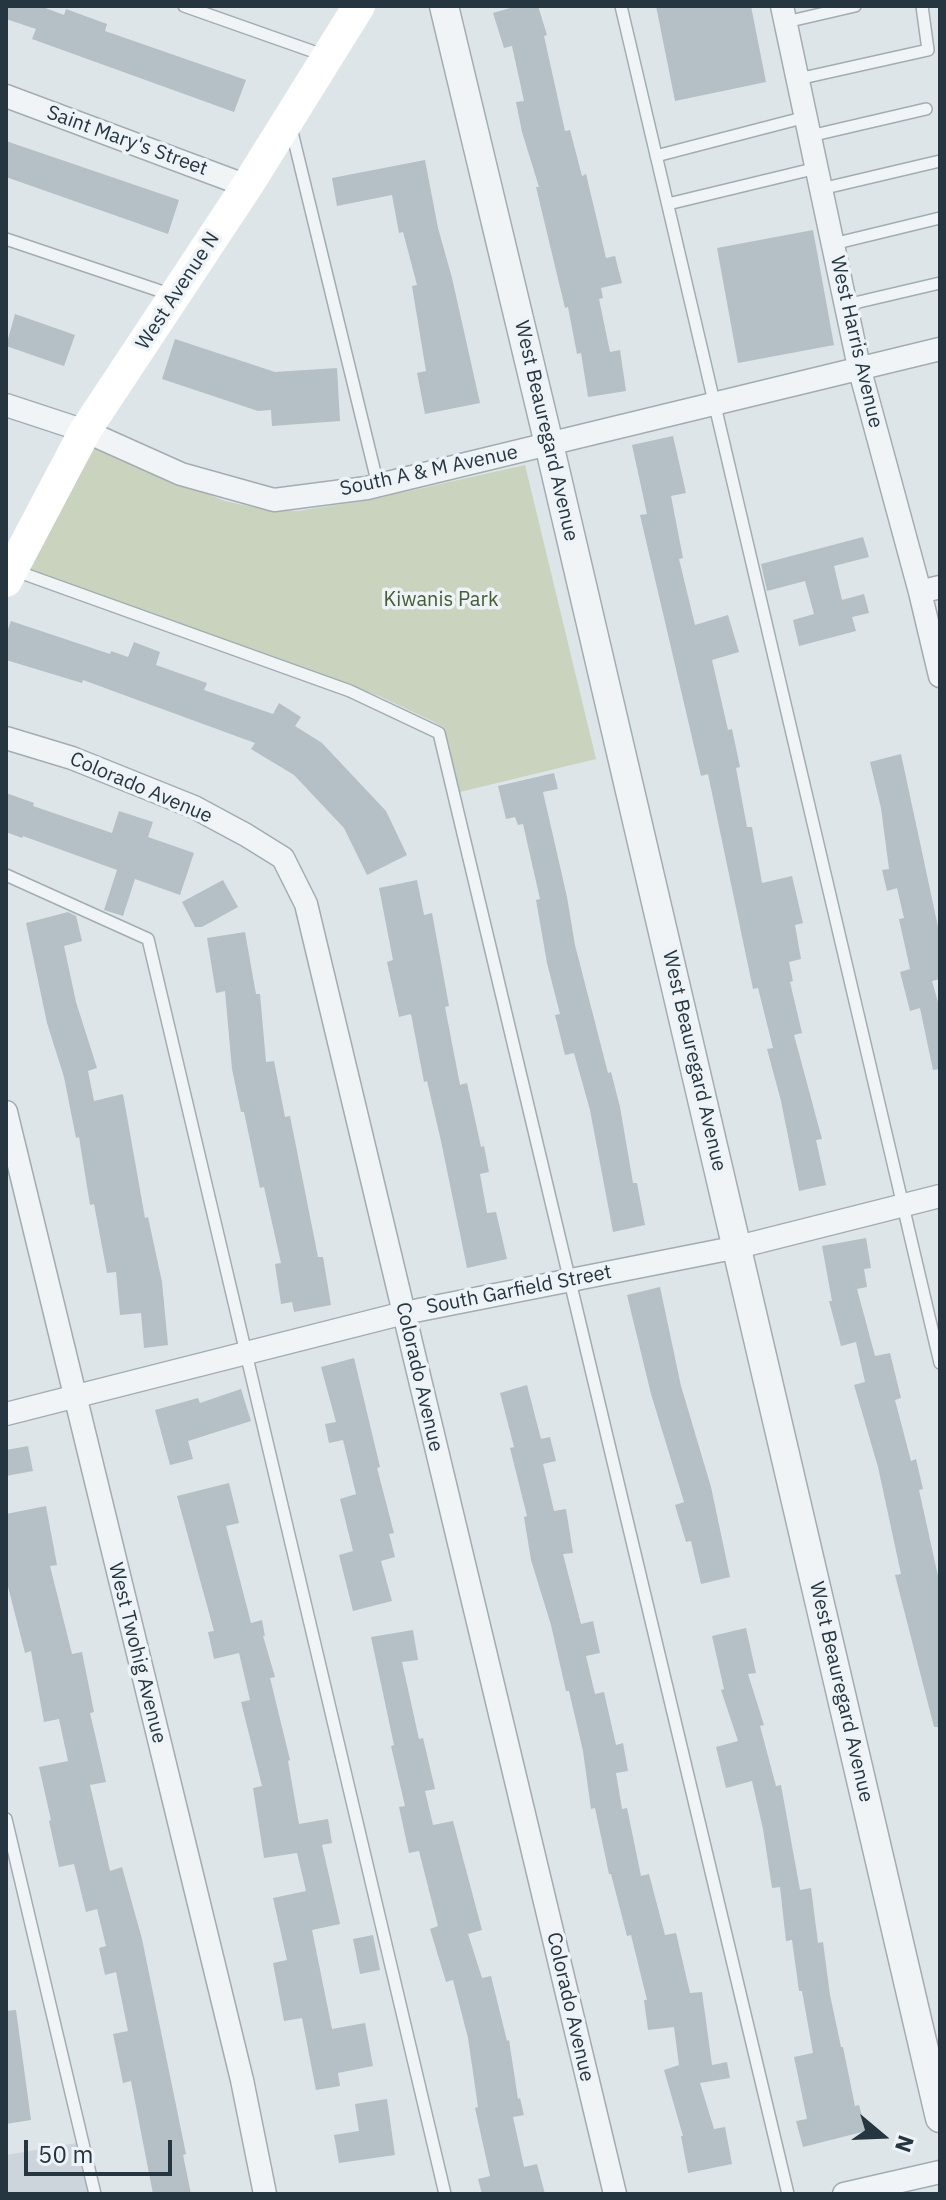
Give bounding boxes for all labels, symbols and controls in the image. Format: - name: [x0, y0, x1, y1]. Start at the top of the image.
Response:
- street label: Saint Mary's Street: [43, 101, 211, 181]
- street label: West Avenue N: [131, 228, 225, 354]
- street label: West Harris Avenue: [825, 254, 887, 430]
- street label: West Beauregard Avenue: [509, 318, 583, 544]
- street label: South A & M Avenue: [338, 440, 520, 502]
- park label: Kiwanis Park: [384, 588, 498, 612]
- street label: Colorado Avenue: [66, 747, 216, 829]
- street label: West Beauregard Avenue: [657, 948, 731, 1174]
- street label: South Garfield Street: [424, 1260, 614, 1320]
- street label: Colorado Avenue: [390, 1300, 448, 1454]
- street label: West Twohig Avenue: [103, 1560, 171, 1746]
- street label: West Beauregard Avenue: [804, 1579, 878, 1805]
- street label: Colorado Avenue: [541, 1930, 599, 2084]
- north arrow: [842, 2096, 922, 2176]
- scale bar: [28, 2124, 176, 2174]
- text: N: [889, 2132, 921, 2156]
- text: 50 m: [38, 2138, 93, 2170]

